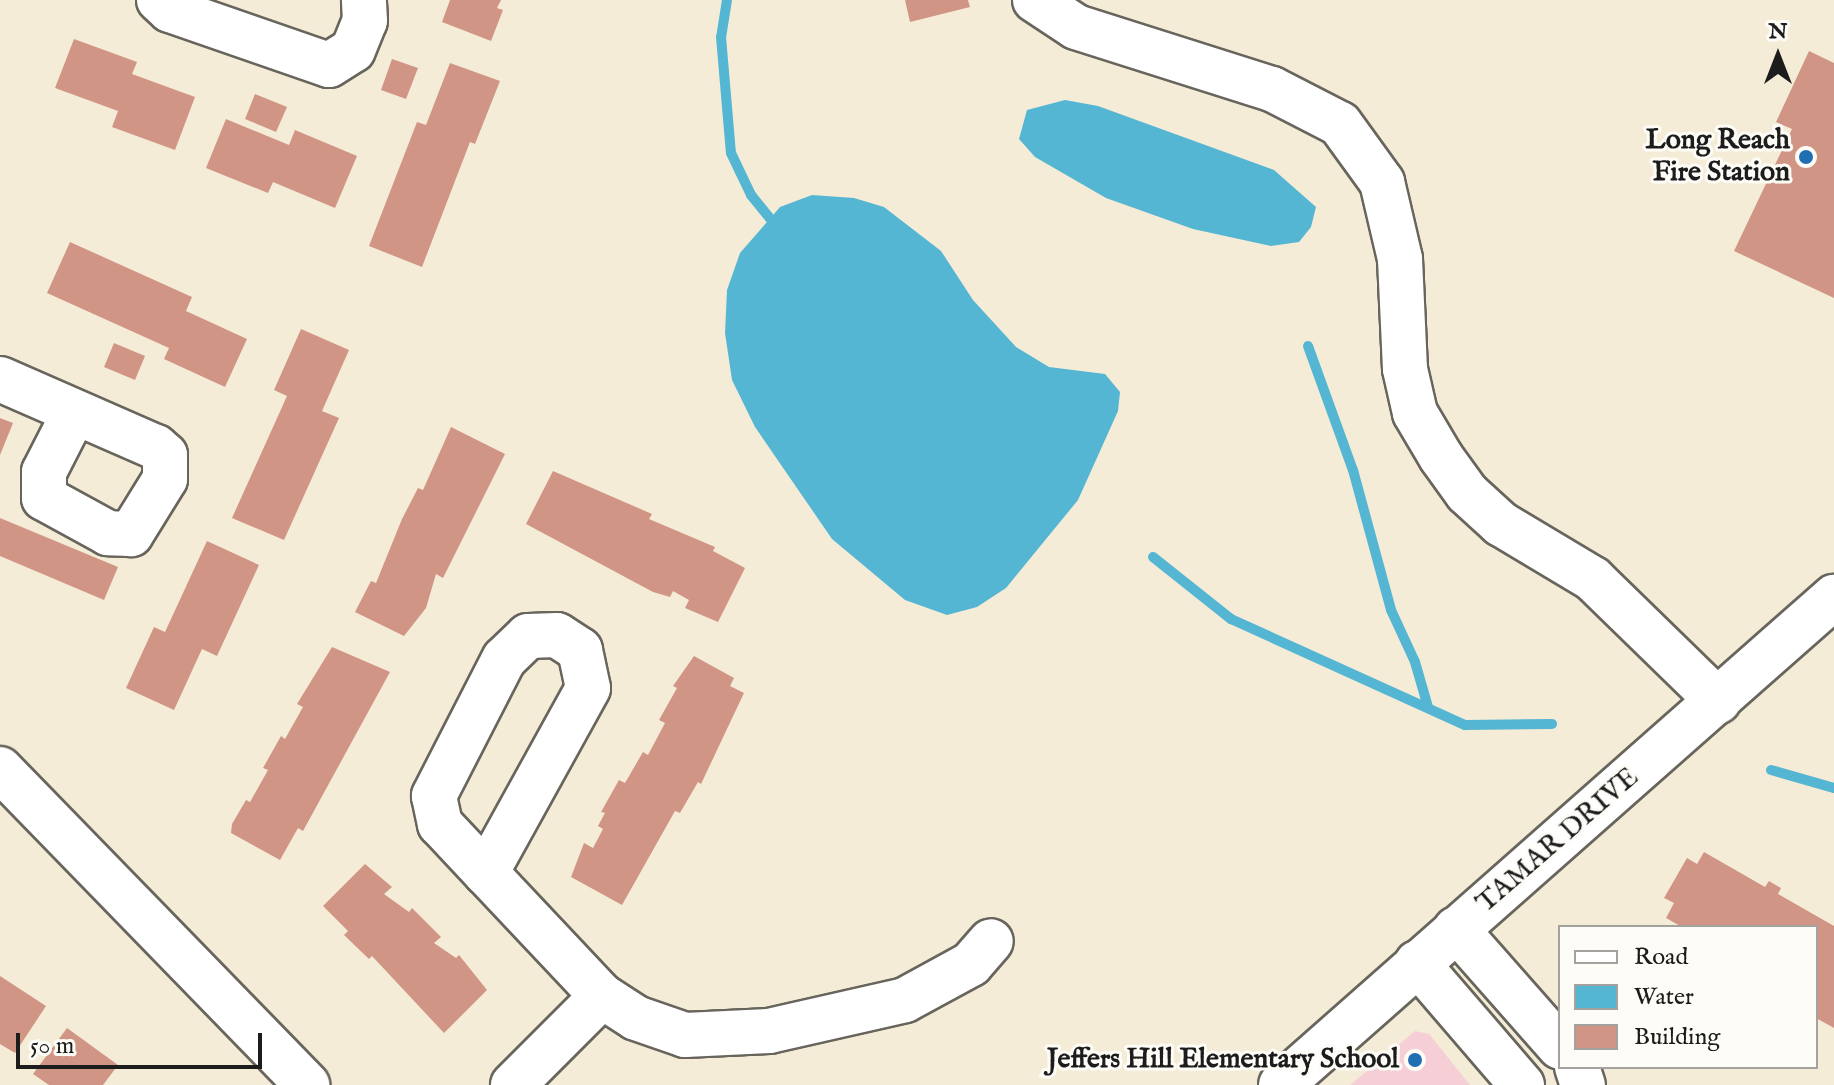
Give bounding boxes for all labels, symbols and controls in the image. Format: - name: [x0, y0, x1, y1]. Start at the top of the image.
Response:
- north arrow: [1738, 16, 1818, 96]
- text: N: [1768, 18, 1788, 46]
- place label: Long Reach Fire Station: [1646, 124, 1790, 190]
- marker: Long Reach Fire Station: [1797, 148, 1815, 166]
- street label: TAMAR DRIVE: [1470, 761, 1646, 921]
- legend: [1558, 925, 1818, 1069]
- text: Road: [1634, 942, 1688, 973]
- text: Water: [1634, 982, 1694, 1013]
- scale bar: [20, 1017, 266, 1067]
- text: Building: [1634, 1022, 1720, 1053]
- text: 50 m: [30, 1031, 74, 1062]
- place label: Jeffers Hill Elementary School: [1047, 1043, 1399, 1077]
- marker: Jeffers Hill Elementary School: [1406, 1051, 1424, 1069]

